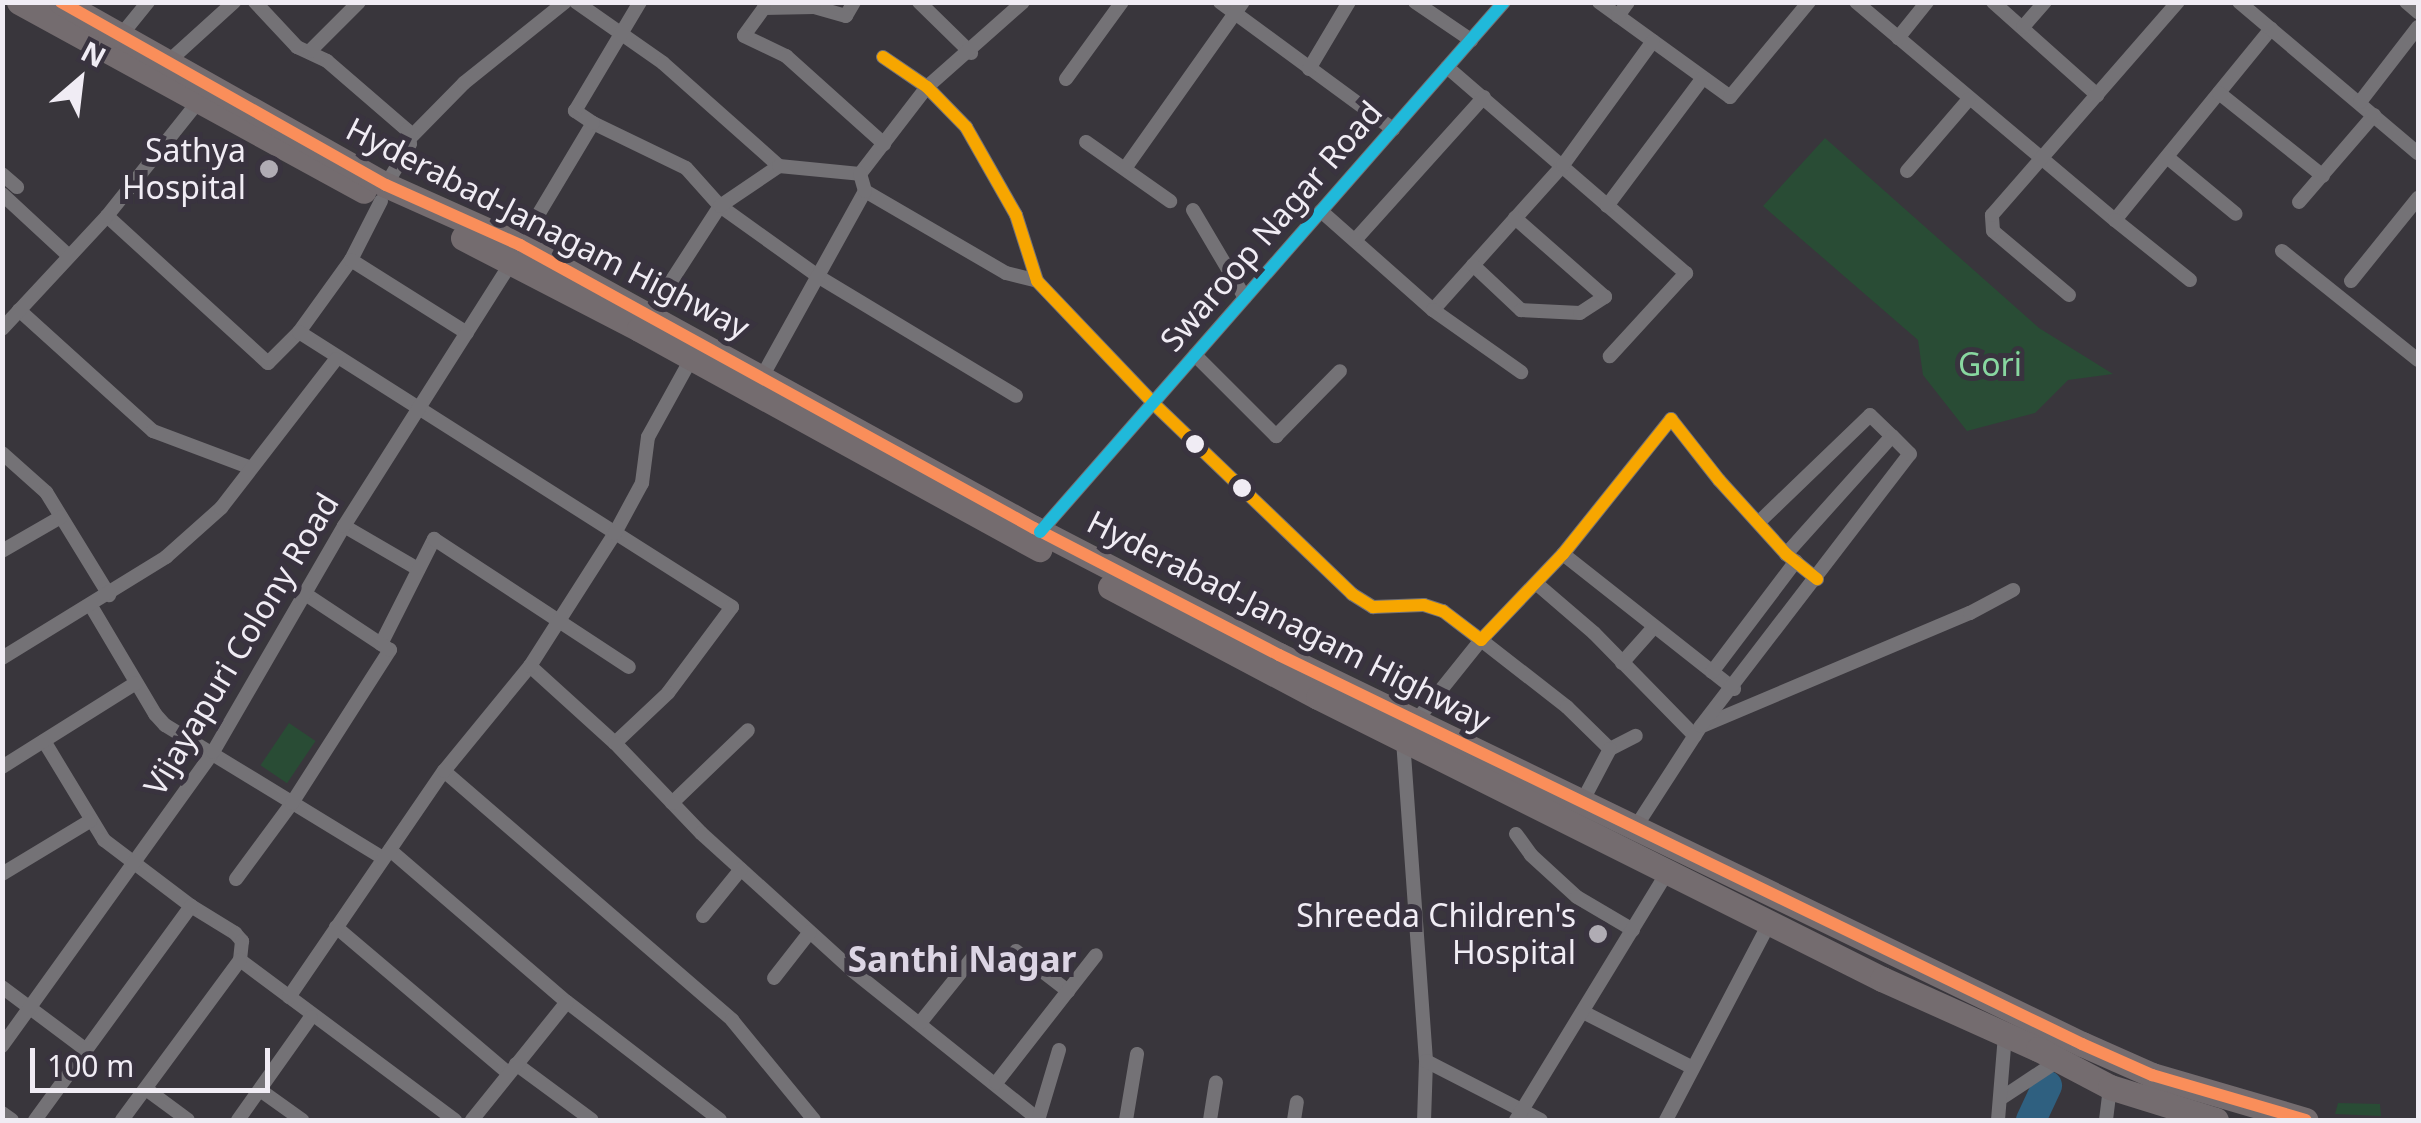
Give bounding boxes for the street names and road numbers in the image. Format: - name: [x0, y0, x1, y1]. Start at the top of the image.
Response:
- street label: Swaroop Nagar Road: [1152, 93, 1390, 359]
- street label: Hyderabad-Janagam Highway: [340, 109, 756, 347]
- street label: Vijayapuri Colony Road: [136, 486, 346, 802]
- street label: Hyderabad-Janagam Highway: [1081, 502, 1497, 740]

